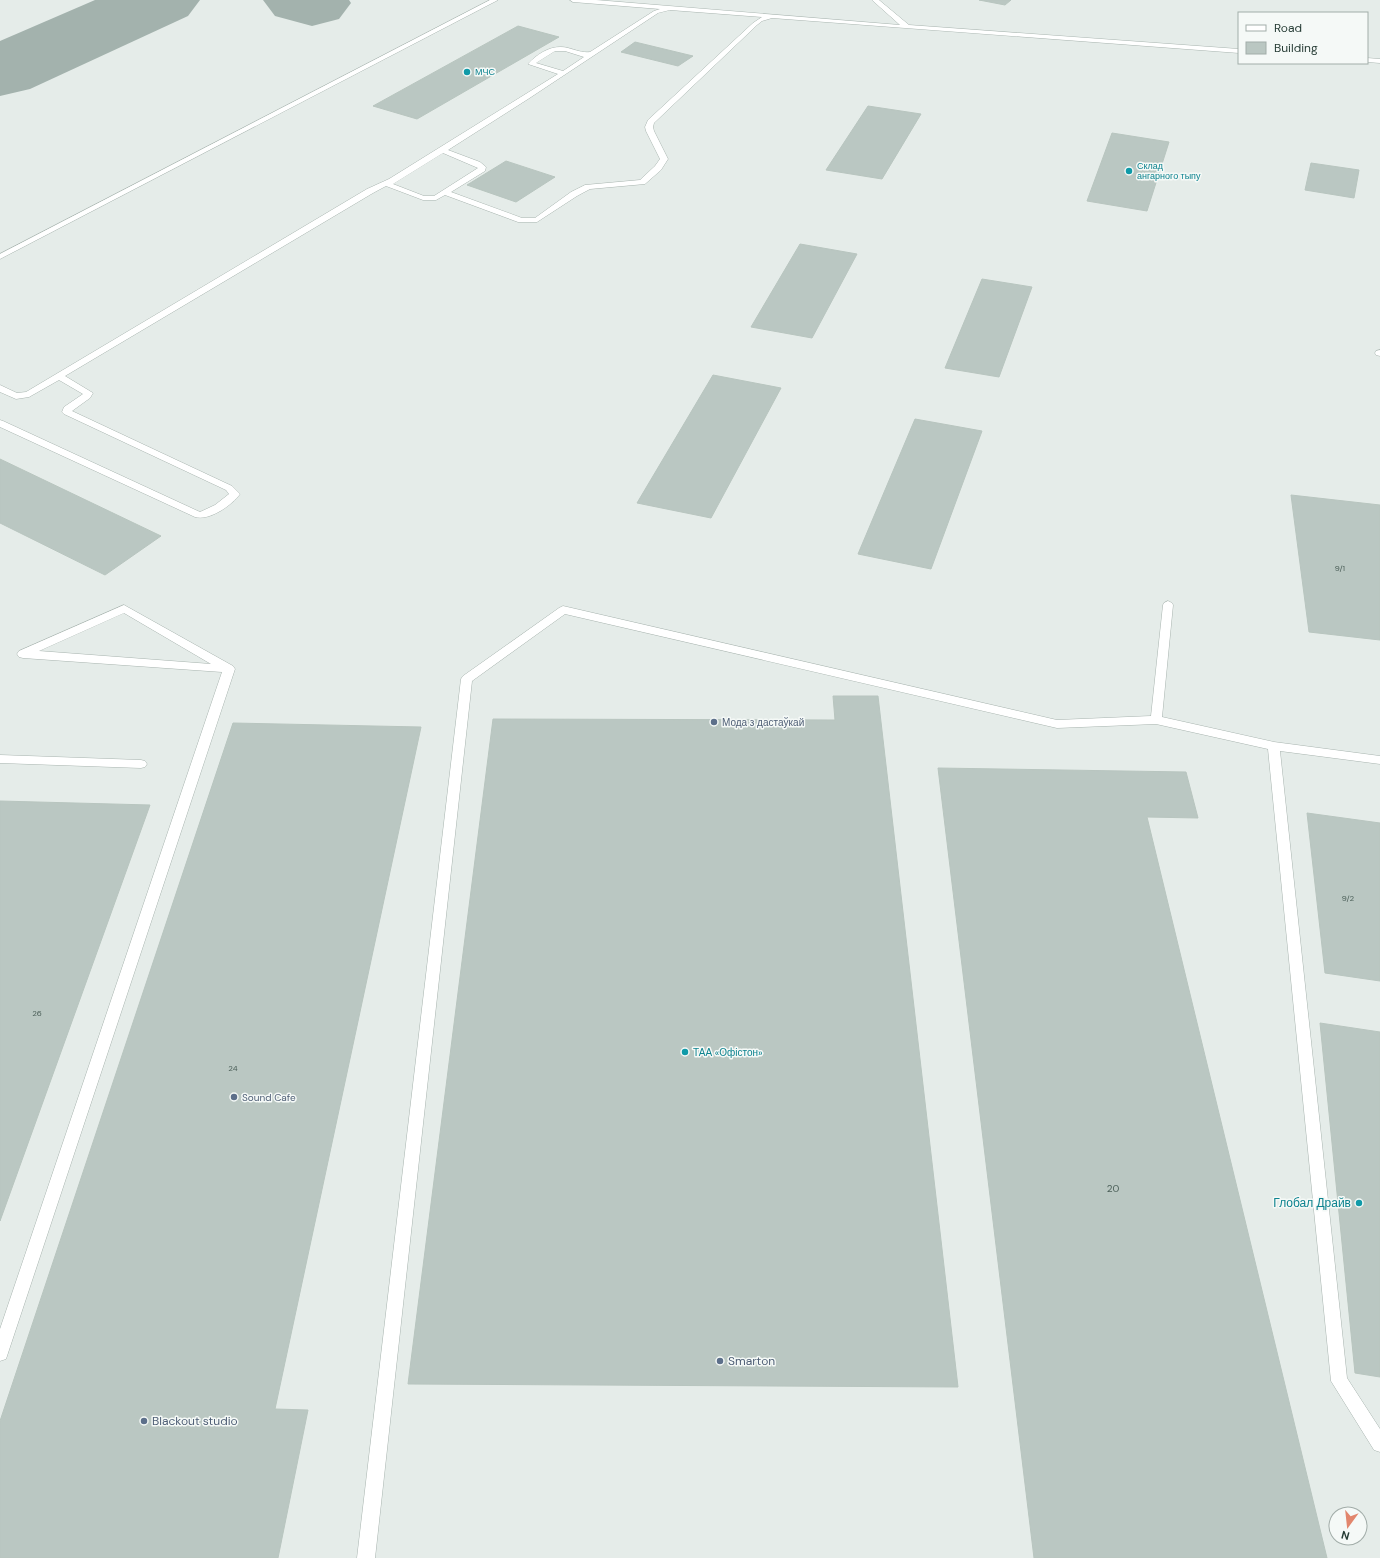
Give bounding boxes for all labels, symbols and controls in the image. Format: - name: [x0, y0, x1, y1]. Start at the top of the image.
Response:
- legend: [1238, 12, 1368, 64]
- text: Road: [1274, 20, 1302, 36]
- text: Building: [1274, 40, 1318, 56]
- place label: МЧС: [475, 66, 495, 78]
- marker: МЧС: [462, 67, 472, 77]
- place label: Склад ангарного тыпу: [1137, 160, 1201, 182]
- marker: Склад ангарного тыпу: [1124, 166, 1134, 176]
- house number: 9/1: [1335, 563, 1345, 573]
- place label: Мода з дастаўкай: [722, 716, 804, 729]
- marker: Мода з дастаўкай: [709, 717, 719, 727]
- house number: 9/2: [1342, 893, 1355, 903]
- house number: 26: [32, 1008, 42, 1018]
- place label: ТАА «Офістон»: [693, 1046, 763, 1059]
- marker: ТАА «Офістон»: [680, 1047, 690, 1057]
- house number: 24: [228, 1063, 238, 1073]
- place label: Sound Cafe: [242, 1091, 296, 1104]
- marker: Sound Cafe: [229, 1092, 239, 1102]
- house number: 20: [1107, 1182, 1119, 1195]
- place label: Глобал Драйв: [1273, 1195, 1351, 1211]
- marker: Глобал Драйв: [1354, 1198, 1364, 1208]
- place label: Smarton: [728, 1353, 775, 1369]
- marker: Smarton: [715, 1356, 725, 1366]
- place label: Blackout studio: [152, 1413, 238, 1429]
- marker: Blackout studio: [139, 1416, 149, 1426]
- north arrow: [1328, 1506, 1368, 1546]
- text: N: [1340, 1528, 1351, 1543]

